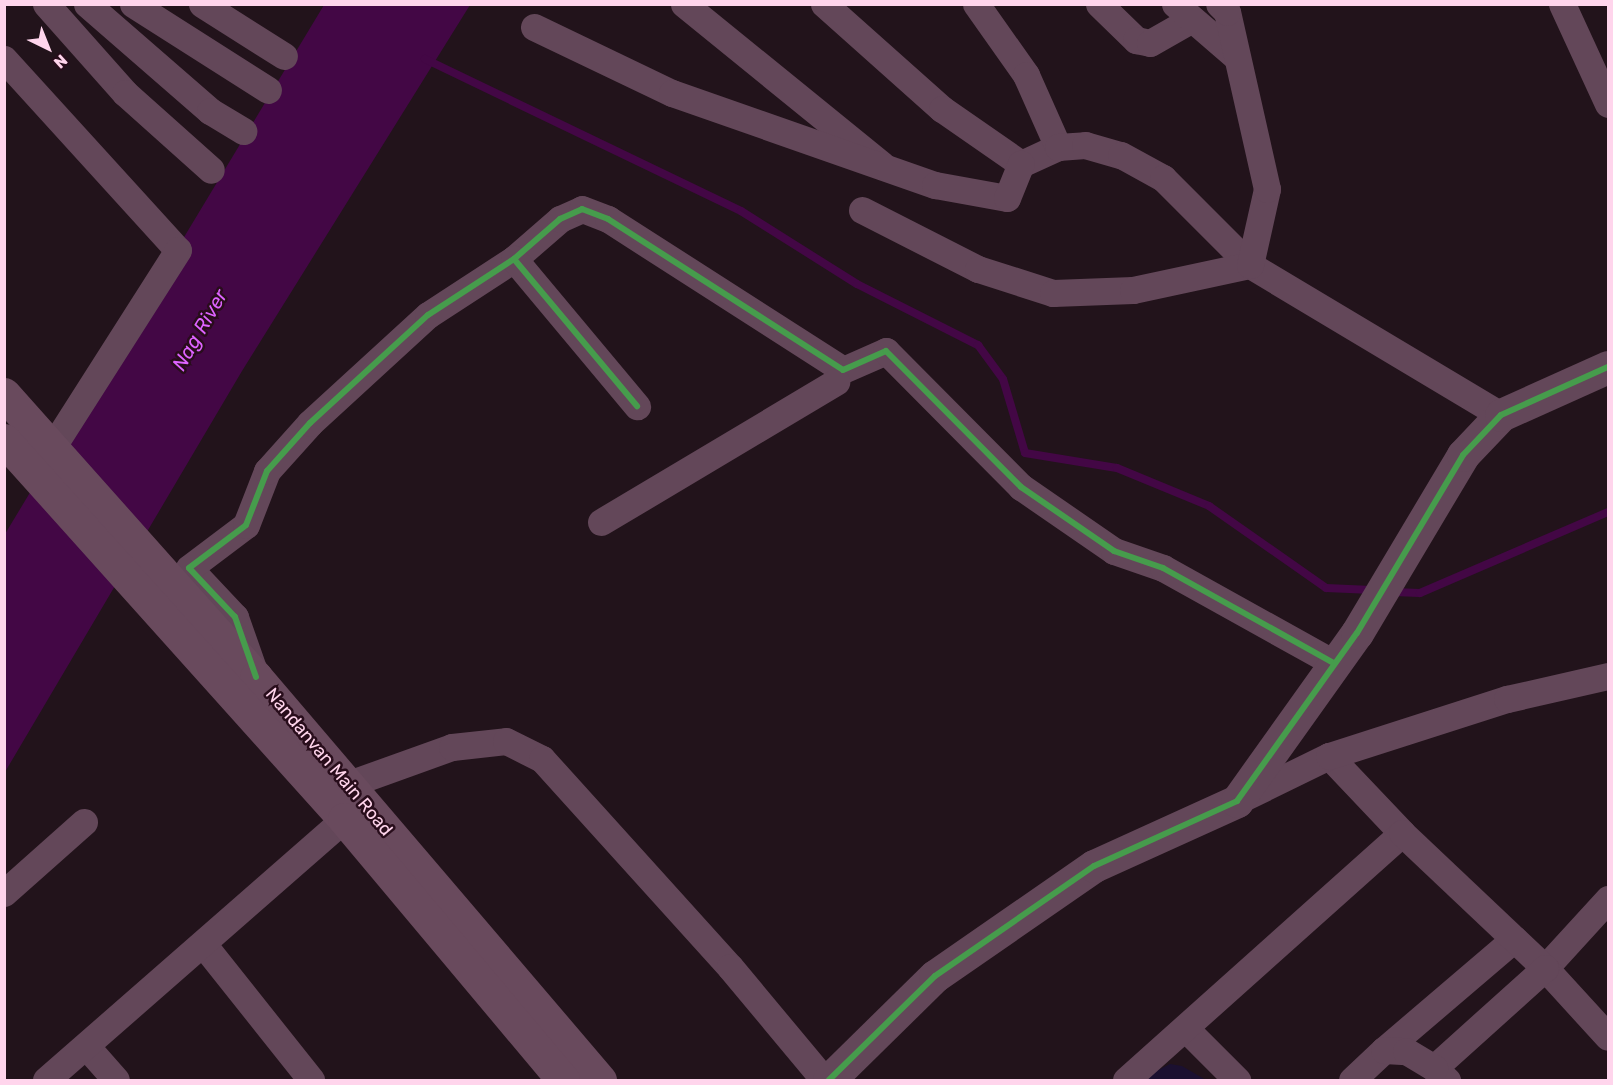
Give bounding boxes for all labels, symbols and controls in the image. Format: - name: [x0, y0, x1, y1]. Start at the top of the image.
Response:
- north arrow: [18, 18, 78, 78]
- text: N: [50, 51, 71, 72]
- water label: Nag River: [167, 285, 233, 375]
- street label: Nandanvan Main Road: [261, 684, 397, 840]

